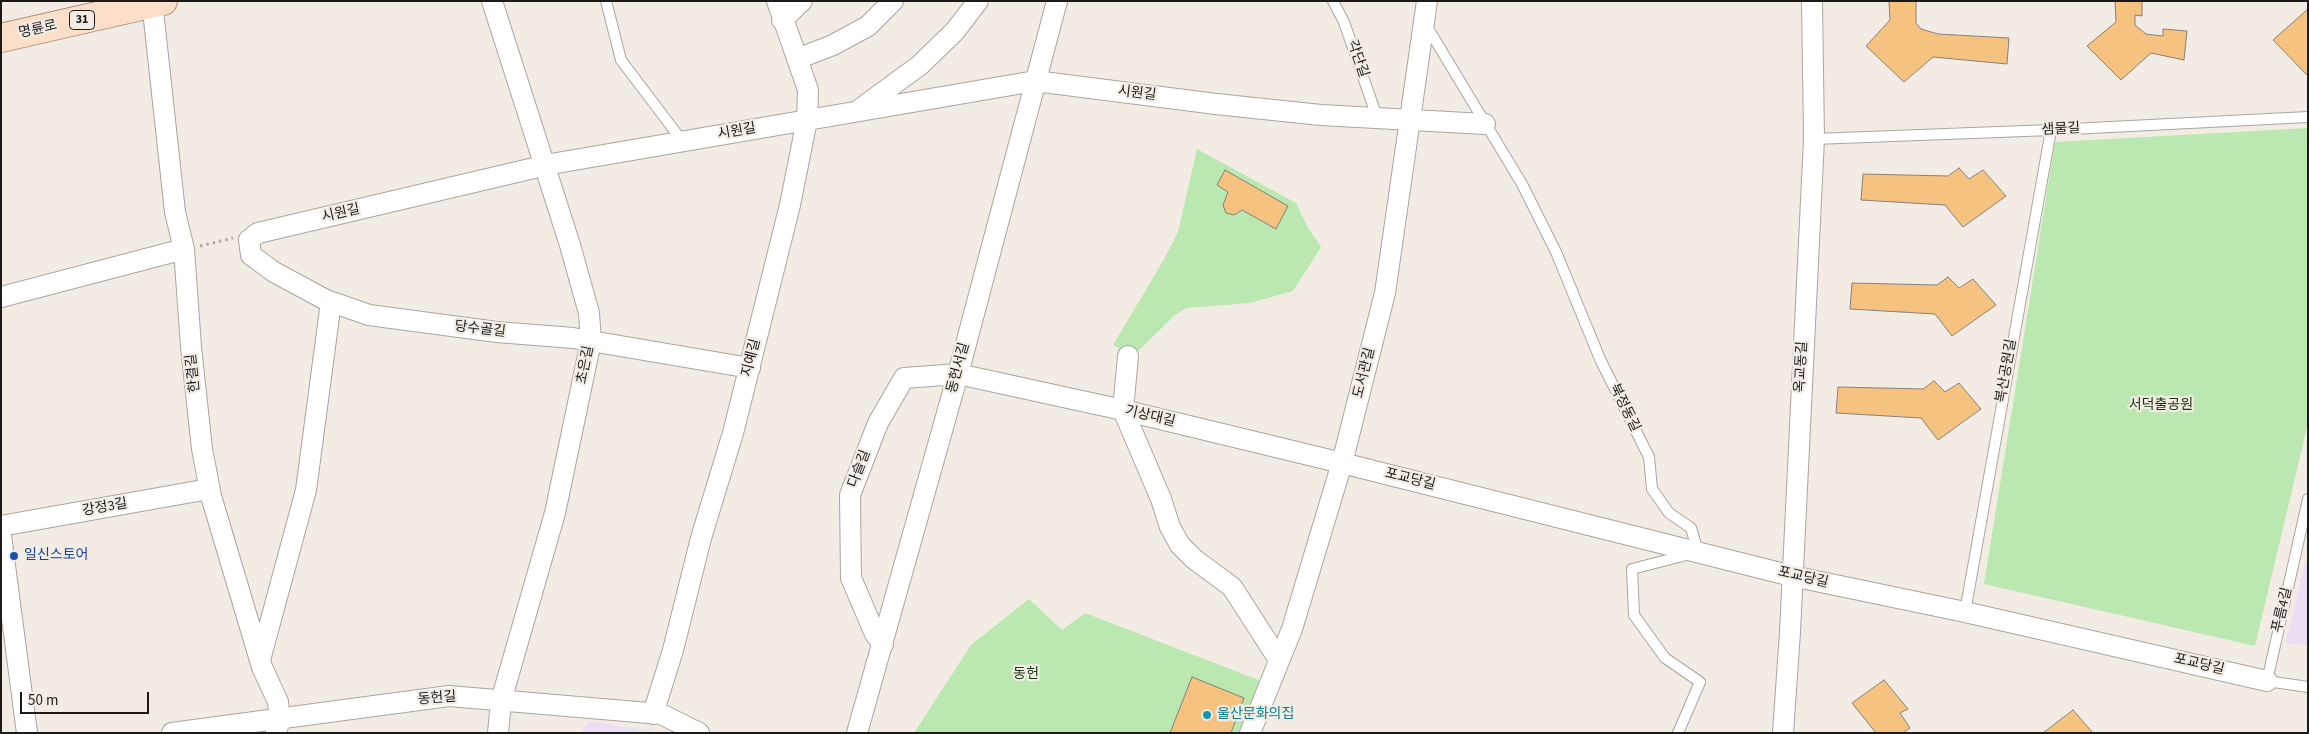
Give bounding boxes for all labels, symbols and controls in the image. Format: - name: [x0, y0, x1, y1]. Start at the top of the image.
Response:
- road number: 31: [70, 10, 94, 30]
- street label: 명륜로: [17, 17, 59, 43]
- street label: 각단길: [1343, 38, 1371, 80]
- street label: 시원길: [1117, 83, 1157, 105]
- street label: 시원길: [717, 120, 757, 144]
- street label: 샘물길: [2041, 121, 2081, 139]
- street label: 시원길: [320, 201, 362, 227]
- street label: 당수골길: [453, 319, 507, 341]
- street label: 지예길: [739, 337, 765, 379]
- street label: 복산공원길: [1993, 338, 2021, 404]
- street label: 동헌서길: [944, 341, 974, 395]
- street label: 옥교동길: [1792, 341, 1812, 393]
- street label: 초은길: [574, 344, 598, 386]
- street label: 도서관길: [1351, 346, 1379, 400]
- street label: 한결길: [184, 353, 204, 393]
- street label: 북정동길: [1605, 381, 1643, 435]
- park label: 서덕출공원: [2129, 398, 2193, 414]
- street label: 기상대길: [1123, 403, 1177, 431]
- street label: 다슬길: [845, 448, 875, 490]
- street label: 포교당길: [1383, 466, 1437, 494]
- street label: 강정3길: [81, 496, 129, 520]
- place label: 일신스토어: [24, 548, 88, 564]
- marker: 일신스토어: [8, 550, 20, 562]
- street label: 포교당길: [1776, 564, 1830, 592]
- street label: 푸름4길: [2270, 586, 2296, 634]
- street label: 포교당길: [2172, 651, 2226, 679]
- park label: 동헌: [1013, 667, 1039, 683]
- scale bar: [22, 682, 151, 714]
- street label: 동헌길: [417, 689, 457, 709]
- text: 50 m: [28, 690, 58, 711]
- place label: 울산문화의집: [1217, 707, 1294, 723]
- marker: 울산문화의집: [1201, 709, 1213, 721]

